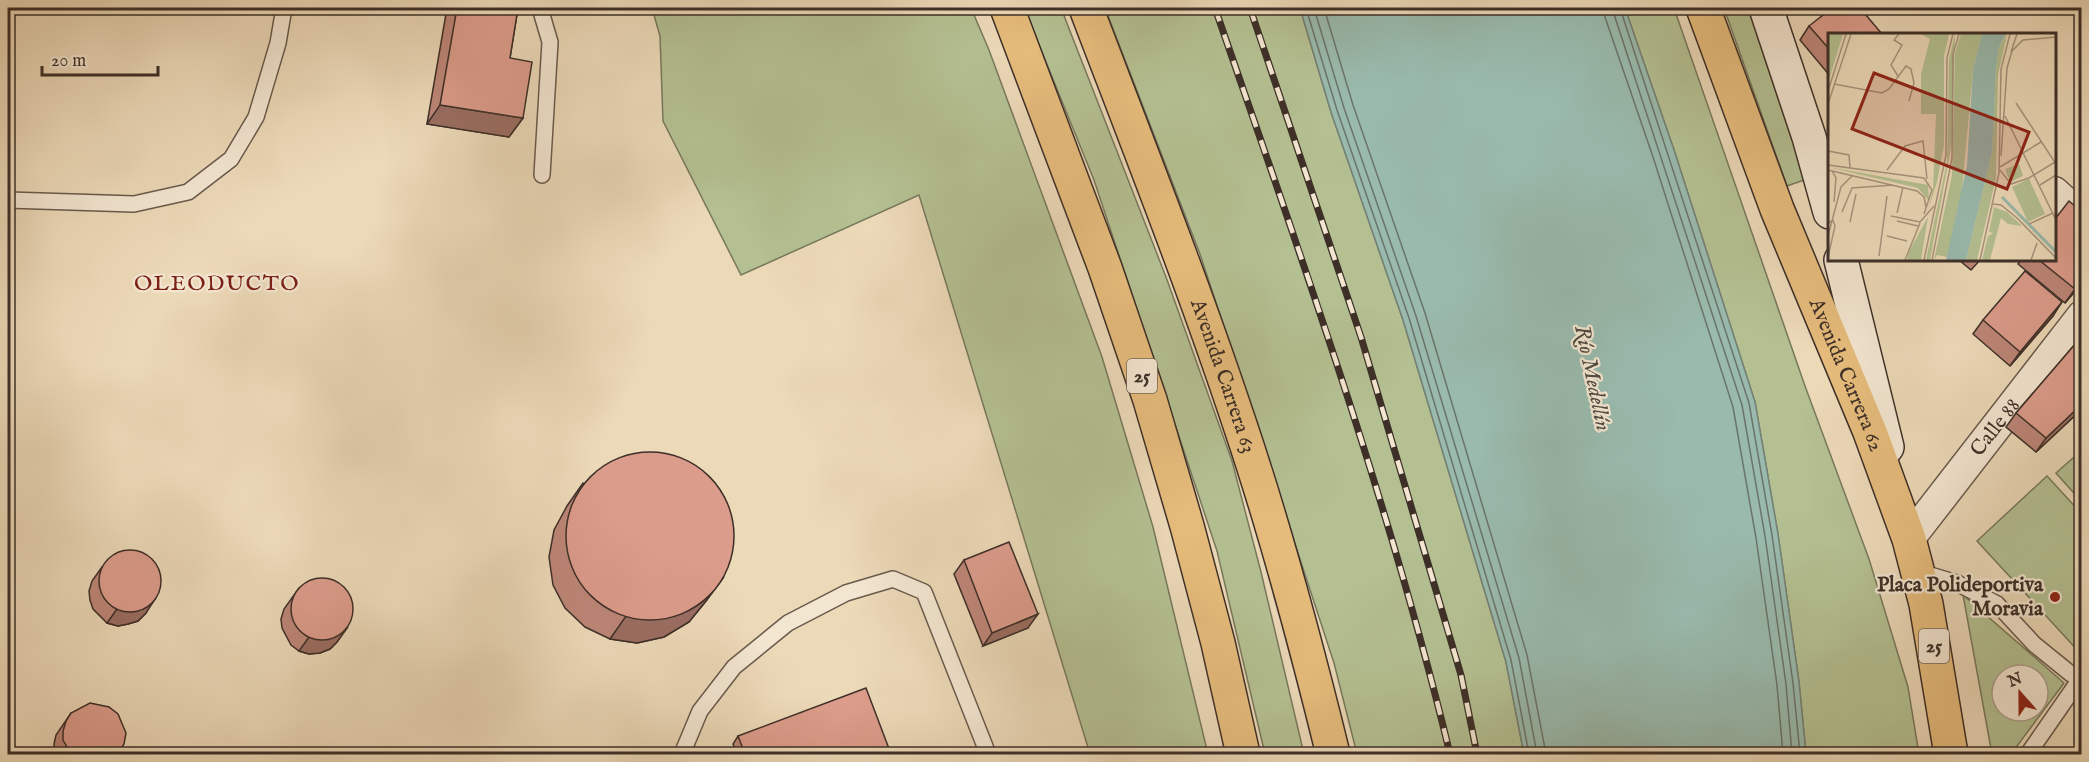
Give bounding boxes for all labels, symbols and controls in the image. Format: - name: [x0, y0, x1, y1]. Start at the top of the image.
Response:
- inset map: [1828, 33, 2056, 261]
- scale bar: [42, 39, 158, 77]
- text: 20 m: [51, 50, 86, 73]
- district label: OLEODUCTO: [134, 270, 300, 298]
- street label: Avenida Carrera 62: [1802, 293, 1890, 455]
- street label: Avenida Carrera 63: [1183, 295, 1262, 457]
- water label: Río Medellín: [1567, 323, 1617, 433]
- road number: 25: [1127, 359, 1157, 393]
- street label: Calle 88: [1964, 393, 2026, 462]
- place label: Placa Polideportiva Moravia: [1877, 572, 2044, 623]
- marker: Placa Polideportiva Moravia: [2048, 590, 2062, 604]
- road number: 25: [1919, 629, 1949, 663]
- north arrow: [1990, 663, 2050, 723]
- text: N: [2004, 669, 2026, 693]

